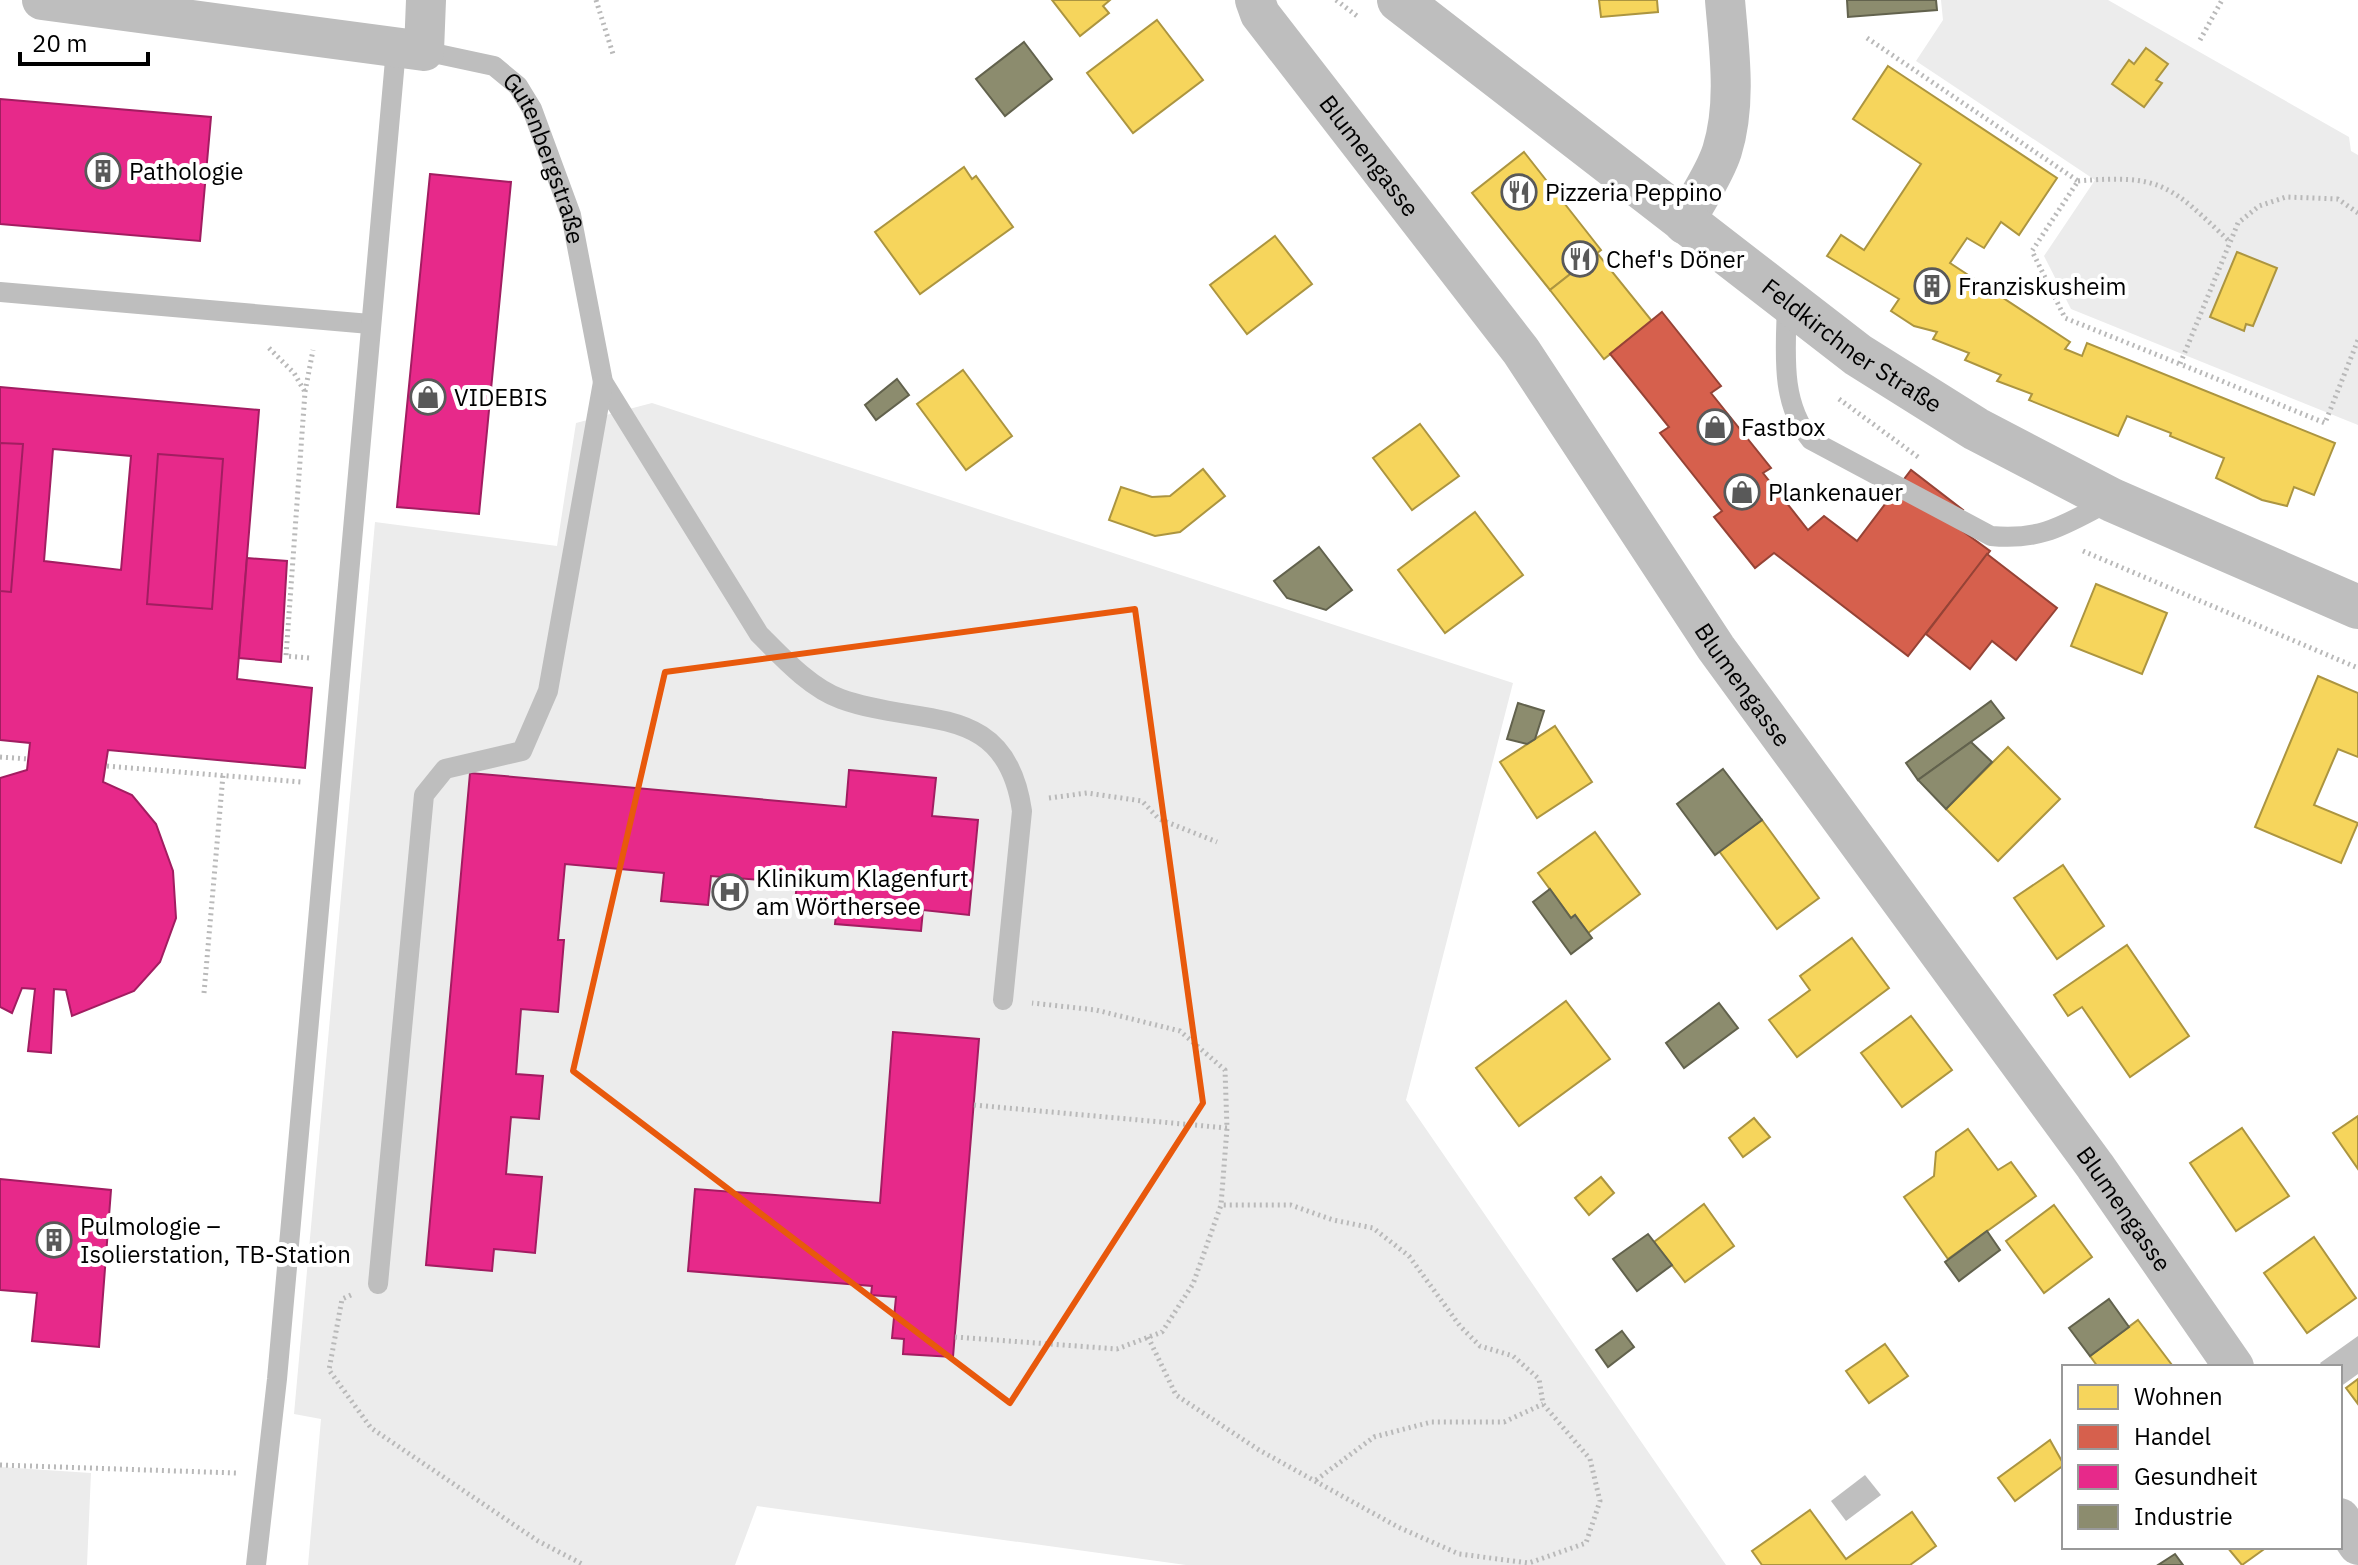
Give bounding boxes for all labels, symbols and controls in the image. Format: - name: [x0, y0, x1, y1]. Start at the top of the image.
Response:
- scale bar: [20, 16, 148, 66]
- text: 20 m: [32, 27, 87, 59]
- street label: Gutenbergstraße: [497, 64, 592, 247]
- street label: Blumengasse: [1312, 88, 1427, 223]
- building icon: Pathologie: [84, 152, 122, 190]
- place label: Pathologie: [129, 155, 243, 187]
- restaurant icon: Pizzeria Peppino: [1500, 173, 1538, 211]
- place label: Pizzeria Peppino: [1545, 176, 1722, 208]
- restaurant icon: Chef's Döner: [1561, 240, 1599, 278]
- place label: Chef's Döner: [1606, 243, 1745, 275]
- building icon: Franziskusheim: [1913, 267, 1951, 305]
- place label: Franziskusheim: [1958, 270, 2126, 302]
- street label: Feldkirchner Straße: [1756, 271, 1948, 420]
- shop icon: VIDEBIS: [409, 378, 447, 416]
- place label: VIDEBIS: [454, 381, 548, 413]
- shop icon: Fastbox: [1696, 408, 1734, 446]
- place label: Fastbox: [1741, 411, 1825, 443]
- shop icon: Plankenauer: [1723, 473, 1761, 511]
- place label: Plankenauer: [1768, 476, 1903, 508]
- street label: Blumengasse: [1688, 617, 1799, 753]
- place label: Klinikum Klagenfurt am Wörthersee: [756, 862, 969, 922]
- hospital icon: Klinikum Klagenfurt am Wörthersee: [711, 873, 749, 911]
- street label: Blumengasse: [2070, 1140, 2179, 1278]
- place label: Pulmologie – Isolierstation, TB-Station: [80, 1210, 351, 1270]
- building icon: Pulmologie – Isolierstation, TB-Station: [35, 1221, 73, 1259]
- legend: [2062, 1365, 2342, 1549]
- text: Wohnen: [2134, 1380, 2223, 1412]
- text: Handel: [2134, 1420, 2211, 1452]
- text: Gesundheit: [2134, 1460, 2258, 1492]
- text: Industrie: [2134, 1500, 2233, 1532]

